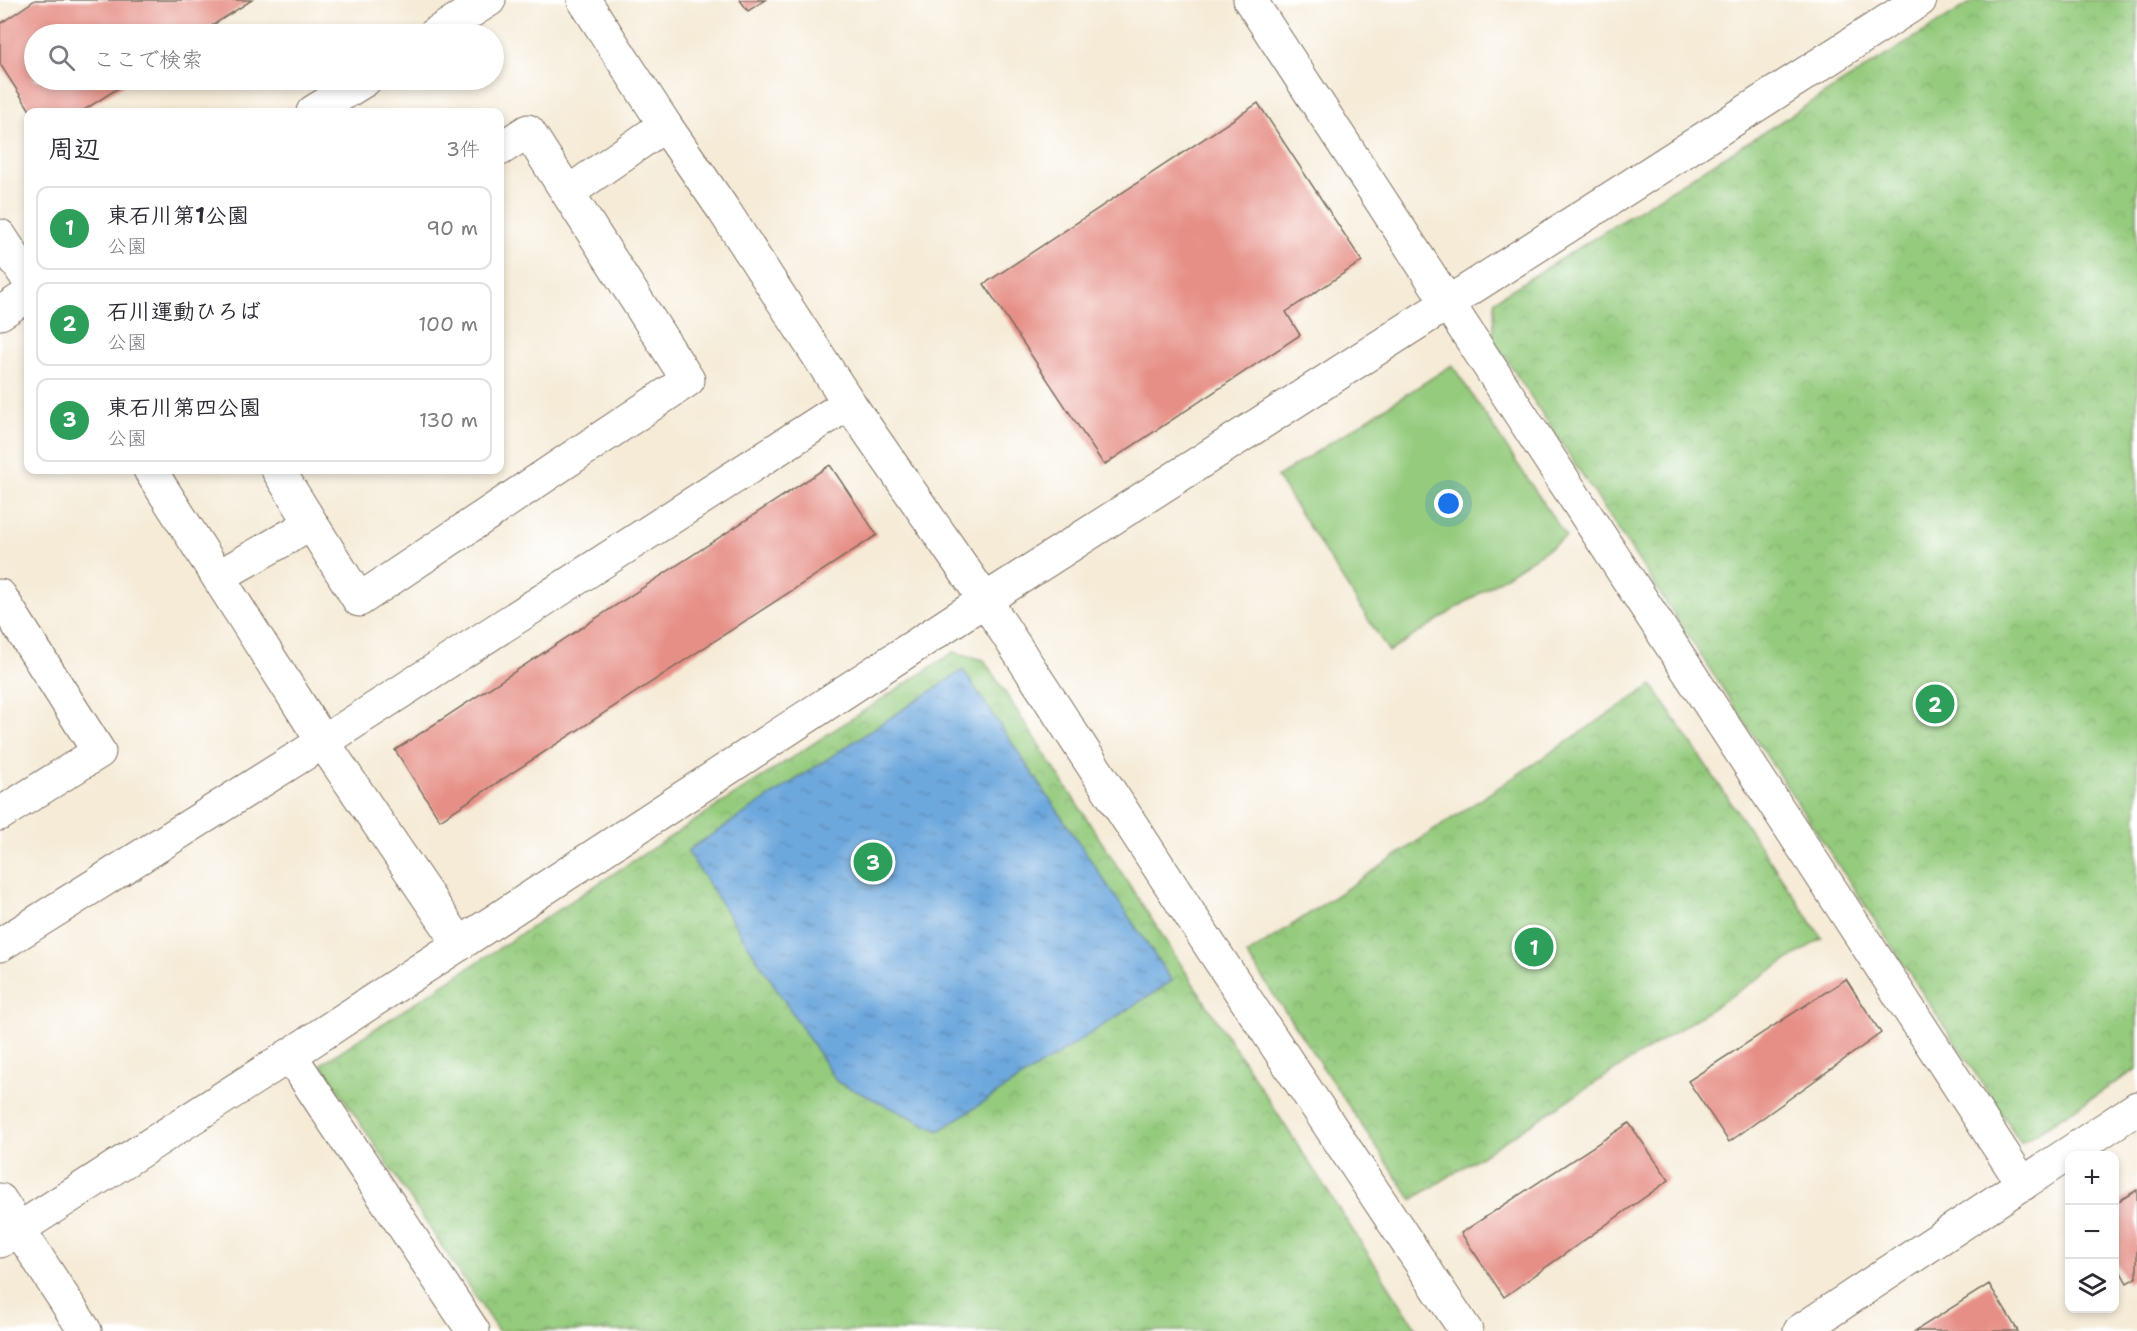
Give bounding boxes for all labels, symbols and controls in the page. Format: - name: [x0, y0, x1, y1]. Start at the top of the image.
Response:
- search box: [24, 24, 504, 90]
- icon: search: [45, 41, 78, 74]
- text: ここで検索: [93, 45, 203, 74]
- text: 周辺: [48, 131, 100, 166]
- text: 3件: [446, 136, 480, 162]
- text: 東石川第1公園: [107, 201, 249, 230]
- text: 1: [65, 215, 74, 241]
- text: 90 m: [426, 215, 478, 241]
- text: 公園: [107, 233, 147, 259]
- text: 石川運動ひろば: [107, 297, 261, 326]
- text: 2: [63, 311, 77, 337]
- text: 100 m: [418, 311, 478, 337]
- text: 公園: [107, 329, 147, 355]
- text: 東石川第四公園: [107, 393, 261, 422]
- text: 3: [63, 407, 77, 433]
- text: 130 m: [419, 407, 478, 433]
- text: 公園: [107, 425, 147, 451]
- your location: [1434, 489, 1463, 518]
- pin: 2: [1916, 682, 1954, 726]
- pin: 3: [854, 840, 892, 884]
- pin: 1: [1514, 924, 1553, 970]
- map controls: [2065, 1151, 2119, 1313]
- button: +: [2065, 1151, 2119, 1205]
- button: −: [2065, 1205, 2119, 1259]
- button: layers: [2065, 1259, 2119, 1313]

